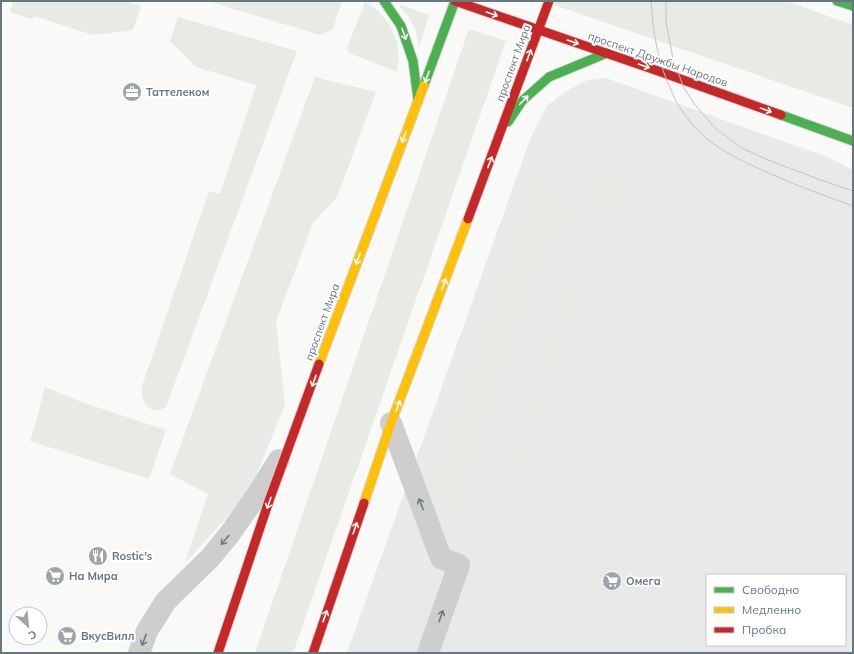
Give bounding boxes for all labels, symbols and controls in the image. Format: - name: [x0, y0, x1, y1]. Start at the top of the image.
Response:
- one-way arrow: [486, 10, 498, 18]
- street label: проспект Мира: [493, 23, 533, 103]
- one-way arrow: [401, 28, 408, 41]
- street label: проспект Дружбы Народов: [586, 28, 730, 90]
- one-way arrow: [566, 38, 578, 46]
- one-way arrow: [526, 50, 534, 62]
- one-way arrow: [637, 63, 650, 70]
- one-way arrow: [422, 70, 430, 82]
- office icon: Таттелеком: [121, 81, 143, 103]
- place label: Таттелеком: [146, 85, 209, 99]
- one-way arrow: [519, 95, 529, 105]
- one-way arrow: [760, 107, 773, 114]
- one-way arrow: [400, 130, 408, 142]
- one-way arrow: [486, 157, 494, 169]
- one-way arrow: [354, 252, 362, 264]
- one-way arrow: [440, 278, 448, 290]
- street label: проспект Мира: [302, 282, 342, 362]
- one-way arrow: [309, 374, 317, 386]
- one-way arrow: [394, 400, 402, 412]
- one-way arrow: [265, 496, 272, 509]
- one-way arrow: [417, 498, 425, 510]
- one-way arrow: [352, 522, 359, 535]
- one-way arrow: [221, 534, 230, 545]
- restaurant icon: Rostic's: [87, 545, 109, 567]
- place label: Rostic's: [112, 549, 153, 563]
- supermarket icon: На Мира: [44, 565, 66, 587]
- place label: На Мира: [69, 569, 118, 583]
- supermarket icon: Омега: [601, 570, 623, 592]
- place label: Омега: [626, 574, 661, 588]
- legend: [706, 574, 846, 646]
- text: Свободно: [742, 582, 799, 597]
- text: Медленно: [742, 602, 801, 617]
- north arrow: [8, 606, 48, 646]
- one-way arrow: [322, 610, 329, 623]
- one-way arrow: [438, 610, 445, 623]
- text: Пробка: [742, 622, 786, 637]
- supermarket icon: ВкусВилл: [56, 625, 78, 647]
- text: С: [26, 627, 39, 643]
- place label: ВкусВилл: [81, 629, 134, 643]
- one-way arrow: [139, 633, 147, 645]

